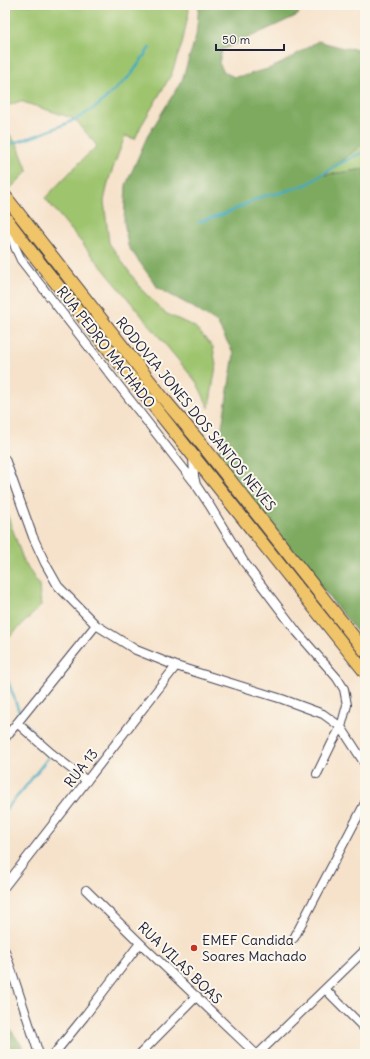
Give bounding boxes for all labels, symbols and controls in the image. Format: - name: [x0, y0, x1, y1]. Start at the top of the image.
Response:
- scale bar: [216, 26, 284, 52]
- text: 50 m: [222, 32, 251, 47]
- street label: RUA PEDRO MACHADO: [53, 283, 159, 412]
- street label: RODOVIA JONES DOS SANTOS NEVES: [112, 313, 280, 515]
- street label: RUA 13: [60, 745, 102, 791]
- street label: RUA VILAS BOAS: [134, 918, 226, 1008]
- place label: EMEF Candida Soares Machado: [202, 931, 307, 965]
- marker: EMEF Candida Soares Machado: [189, 943, 199, 953]

